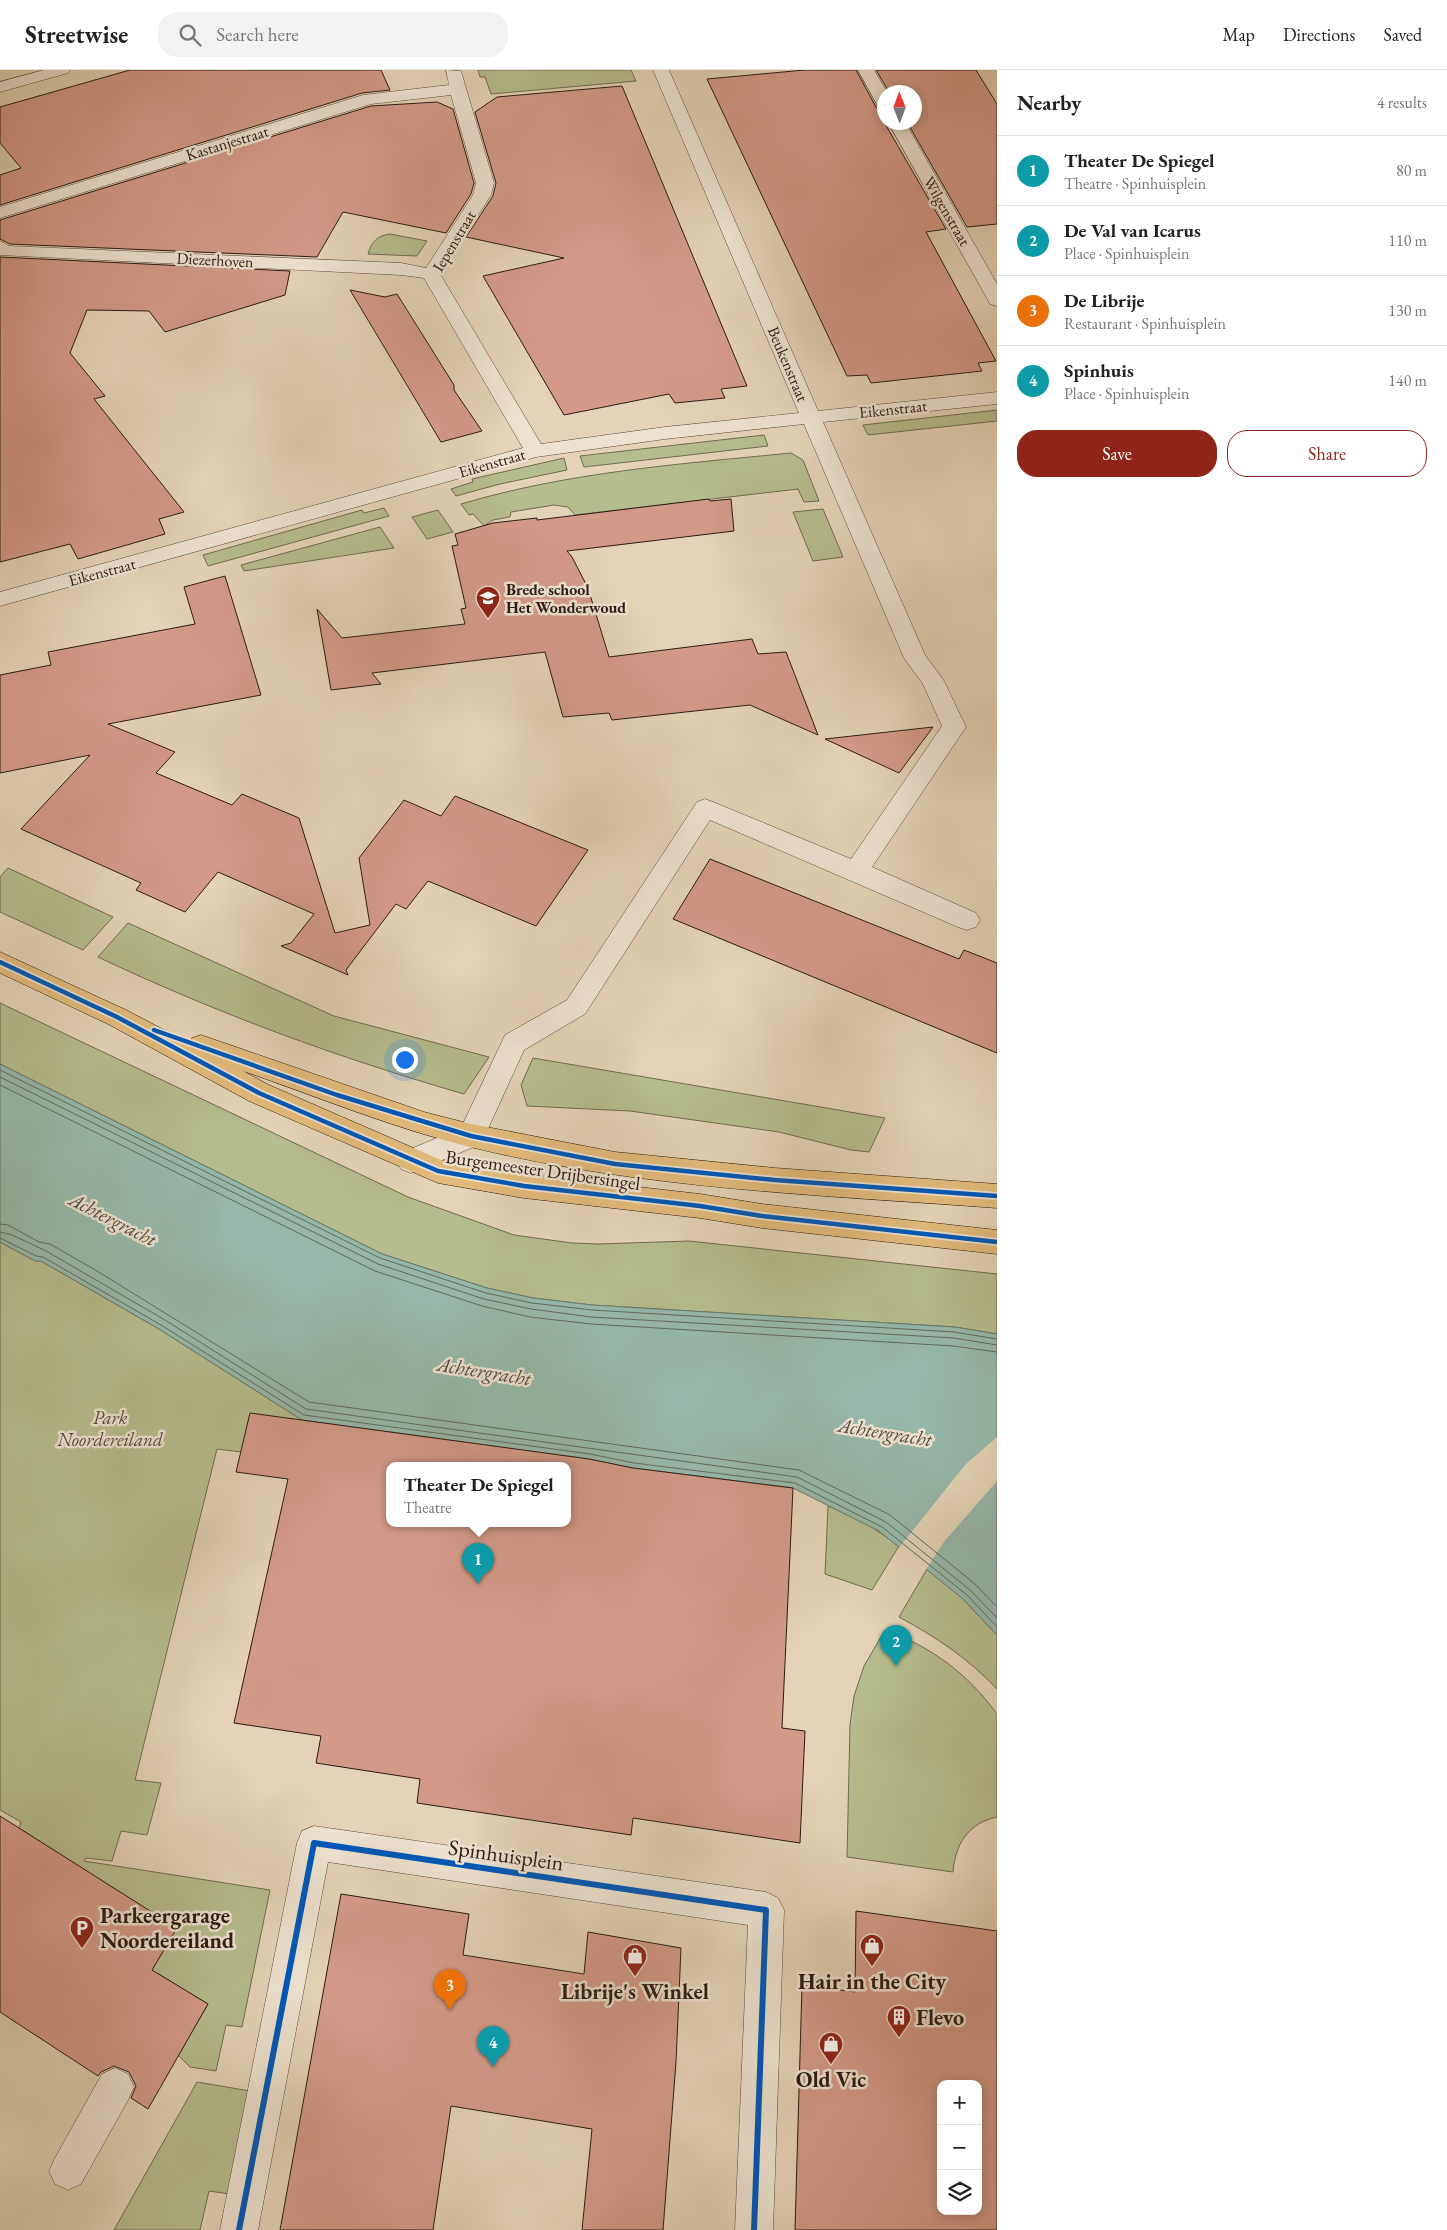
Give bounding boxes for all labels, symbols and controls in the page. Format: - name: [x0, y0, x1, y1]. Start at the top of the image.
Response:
- search box: [158, 12, 508, 57]
- text: Streetwise: [25, 19, 128, 50]
- icon: search: [176, 21, 204, 49]
- text: Search here: [216, 22, 299, 47]
- text: Map: [1223, 23, 1255, 46]
- text: Directions: [1283, 23, 1355, 46]
- text: Saved: [1383, 23, 1422, 46]
- north arrow: [877, 85, 922, 130]
- text: Nearby: [1017, 89, 1081, 116]
- text: 4 results: [1377, 92, 1427, 113]
- street label: Kastanjestraat: [183, 120, 271, 166]
- text: Theater De Spiegel: [1064, 148, 1215, 173]
- text: 1: [1029, 160, 1037, 181]
- text: 80 m: [1396, 160, 1427, 181]
- street label: Wilgenstraat: [919, 172, 975, 250]
- text: Theatre · Spinhuisplein: [1064, 173, 1206, 194]
- street label: Iepenstraat: [427, 206, 481, 276]
- text: De Val van Icarus: [1064, 218, 1201, 243]
- text: 2: [1029, 230, 1037, 251]
- text: 110 m: [1388, 230, 1427, 251]
- text: Place · Spinhuisplein: [1064, 243, 1189, 264]
- street label: Diezerhoven: [176, 247, 255, 273]
- text: De Librije: [1064, 288, 1144, 313]
- text: 3: [1029, 300, 1037, 321]
- text: 130 m: [1388, 300, 1427, 321]
- text: Restaurant · Spinhuisplein: [1064, 313, 1226, 334]
- street label: Beukenstraat: [763, 323, 813, 405]
- text: Spinhuis: [1064, 358, 1134, 383]
- text: 4: [1029, 370, 1037, 391]
- text: 140 m: [1388, 370, 1427, 391]
- text: Place · Spinhuisplein: [1064, 383, 1189, 404]
- street label: Eikenstraat: [858, 395, 928, 423]
- button: Save: [1017, 430, 1217, 477]
- button: Share: [1227, 430, 1427, 477]
- street label: Eikenstraat: [456, 443, 528, 483]
- street label: Eikenstraat: [66, 553, 138, 591]
- place label: Brede school Het Wonderwoud: [506, 579, 626, 618]
- school or university icon: Brede school Het Wonderwoud: [475, 585, 501, 619]
- your location: [392, 1047, 418, 1073]
- street label: Burgemeester Drijbersingel: [444, 1144, 642, 1196]
- water label: Achtergracht: [63, 1185, 162, 1253]
- water label: Achtergracht: [433, 1350, 534, 1391]
- park label: Park Noordereiland: [56, 1405, 163, 1452]
- water label: Achtergracht: [834, 1411, 935, 1452]
- popup: [386, 1462, 571, 1527]
- text: Theater De Spiegel: [403, 1472, 554, 1497]
- text: Theatre: [403, 1497, 451, 1518]
- pin: 1: [462, 1543, 494, 1584]
- pin: 2: [880, 1625, 912, 1666]
- street label: Spinhuisplein: [447, 1833, 566, 1877]
- place label: Parkeergarage Noordereiland: [100, 1901, 234, 1955]
- parking icon: Parkeergarage Noordereiland: [69, 1915, 95, 1949]
- shop icon: Hair in the City: [859, 1933, 885, 1967]
- shop icon: Librije's Winkel: [622, 1943, 648, 1977]
- place label: Hair in the City: [798, 1967, 946, 1996]
- pin: 3: [434, 1969, 466, 2010]
- place label: Librije's Winkel: [561, 1977, 709, 2006]
- place label: Flevo: [916, 2003, 964, 2032]
- building icon: Flevo: [886, 2004, 912, 2038]
- pin: 4: [477, 2026, 509, 2067]
- shop icon: Old Vic: [818, 2031, 844, 2065]
- place label: Old Vic: [796, 2065, 866, 2094]
- map controls: [937, 2080, 982, 2215]
- button: +: [937, 2080, 982, 2125]
- button: −: [937, 2125, 982, 2170]
- button: layers: [937, 2170, 982, 2215]

